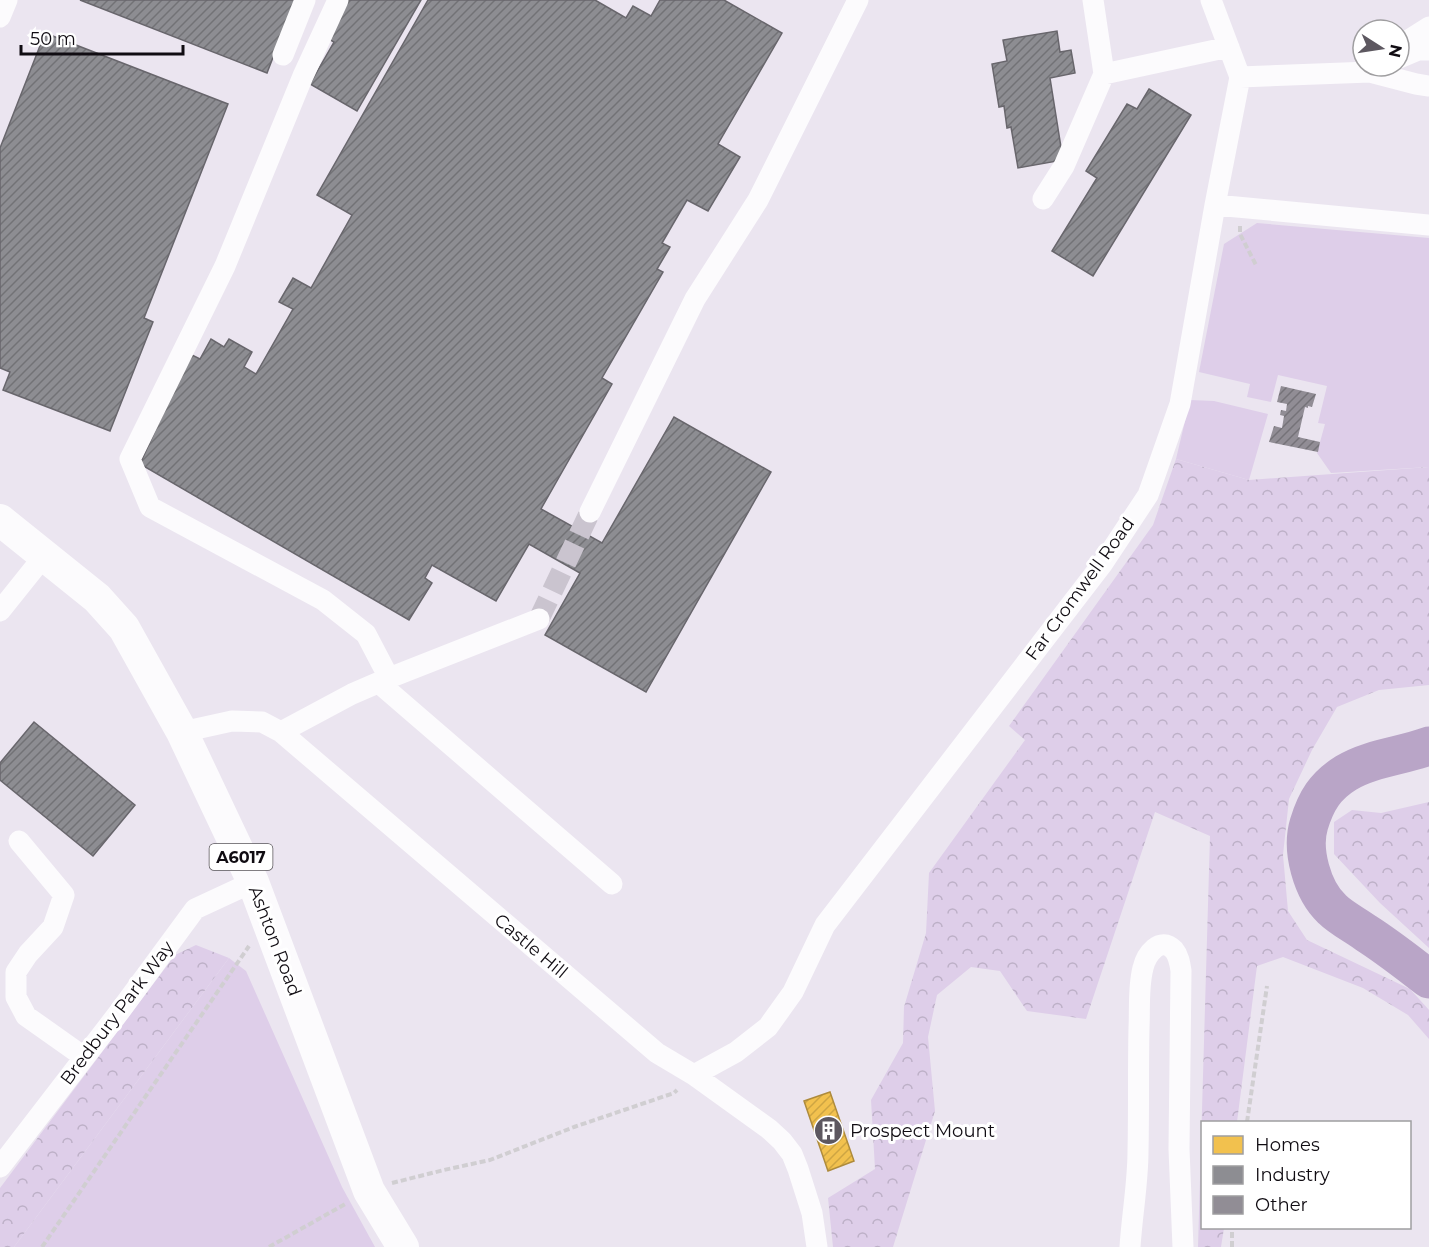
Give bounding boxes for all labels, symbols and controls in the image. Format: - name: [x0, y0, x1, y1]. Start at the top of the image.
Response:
- scale bar: [21, 18, 183, 56]
- north arrow: [1351, 18, 1411, 78]
- text: 50 m: [30, 28, 76, 50]
- text: N: [1385, 43, 1406, 59]
- street label: Far Cromwell Road: [1021, 513, 1139, 665]
- road number: A6017: [210, 844, 272, 870]
- street label: Ashton Road: [244, 883, 306, 999]
- street label: Castle Hill: [490, 909, 572, 983]
- street label: Bredbury Park Way: [56, 937, 178, 1089]
- building icon: Prospect Mount: [813, 1115, 845, 1147]
- place label: Prospect Mount: [850, 1120, 995, 1142]
- legend: [1201, 1121, 1411, 1229]
- text: Homes: [1255, 1134, 1320, 1156]
- text: Industry: [1255, 1164, 1330, 1186]
- text: Other: [1255, 1194, 1308, 1216]

